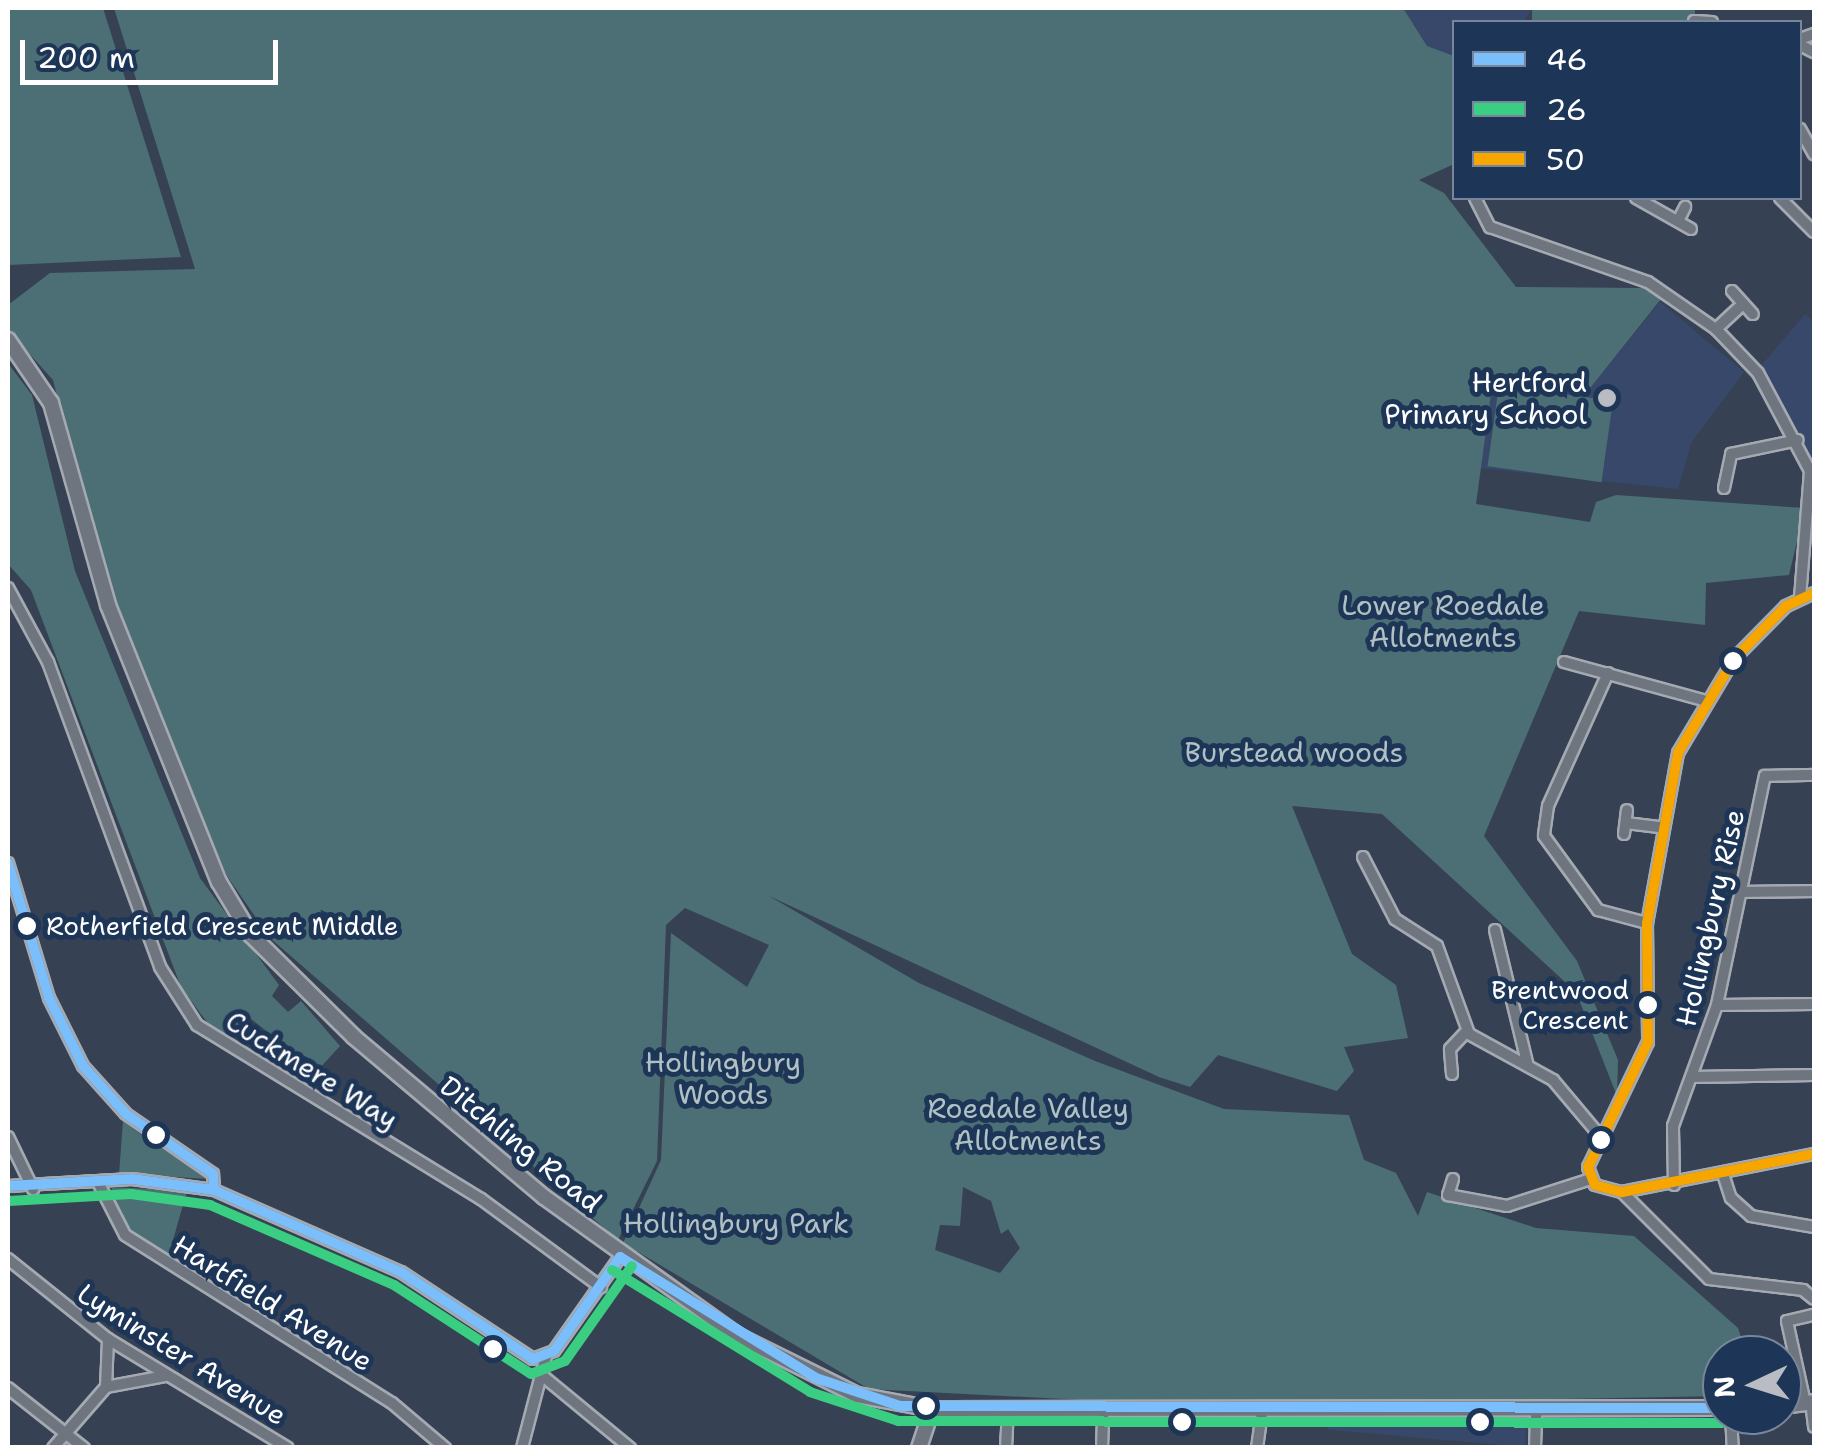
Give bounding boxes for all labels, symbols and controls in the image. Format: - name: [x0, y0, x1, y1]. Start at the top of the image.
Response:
- scale bar: [25, 20, 282, 82]
- legend: [1452, 20, 1802, 200]
- text: 200 m: [37, 37, 135, 78]
- text: 46: [1546, 39, 1587, 80]
- text: 26: [1546, 89, 1587, 130]
- text: 50: [1546, 139, 1585, 180]
- place label: Hertford Primary School: [1384, 365, 1587, 431]
- marker: Hertford Primary School: [1596, 387, 1618, 409]
- park label: Lower Roedale Allotments: [1341, 588, 1545, 654]
- unlabelled marker: [1723, 651, 1743, 671]
- park label: Burstead woods: [1185, 735, 1403, 769]
- street label: Hollingbury Rise: [1669, 806, 1751, 1030]
- place label: Rotherfield Crescent Middle: [46, 910, 398, 942]
- marker: Rotherfield Crescent Middle: [17, 916, 37, 936]
- place label: Brentwood Crescent: [1491, 974, 1629, 1036]
- marker: Brentwood Crescent: [1638, 995, 1658, 1015]
- street label: Cuckmere Way: [220, 1004, 404, 1136]
- park label: Hollingbury Woods: [645, 1045, 801, 1111]
- street label: Ditchling Road: [433, 1069, 609, 1219]
- park label: Roedale Valley Allotments: [927, 1091, 1129, 1157]
- unlabelled marker: [146, 1125, 166, 1145]
- unlabelled marker: [1591, 1130, 1611, 1150]
- park label: Hollingbury Park: [623, 1206, 849, 1240]
- street label: Hartfield Avenue: [167, 1228, 379, 1378]
- street label: Lyminster Avenue: [71, 1276, 293, 1432]
- north arrow: [1702, 1335, 1802, 1435]
- unlabelled marker: [483, 1339, 503, 1359]
- text: N: [1704, 1375, 1744, 1399]
- unlabelled marker: [916, 1396, 936, 1416]
- unlabelled marker: [1172, 1412, 1192, 1432]
- unlabelled marker: [1470, 1412, 1490, 1432]

